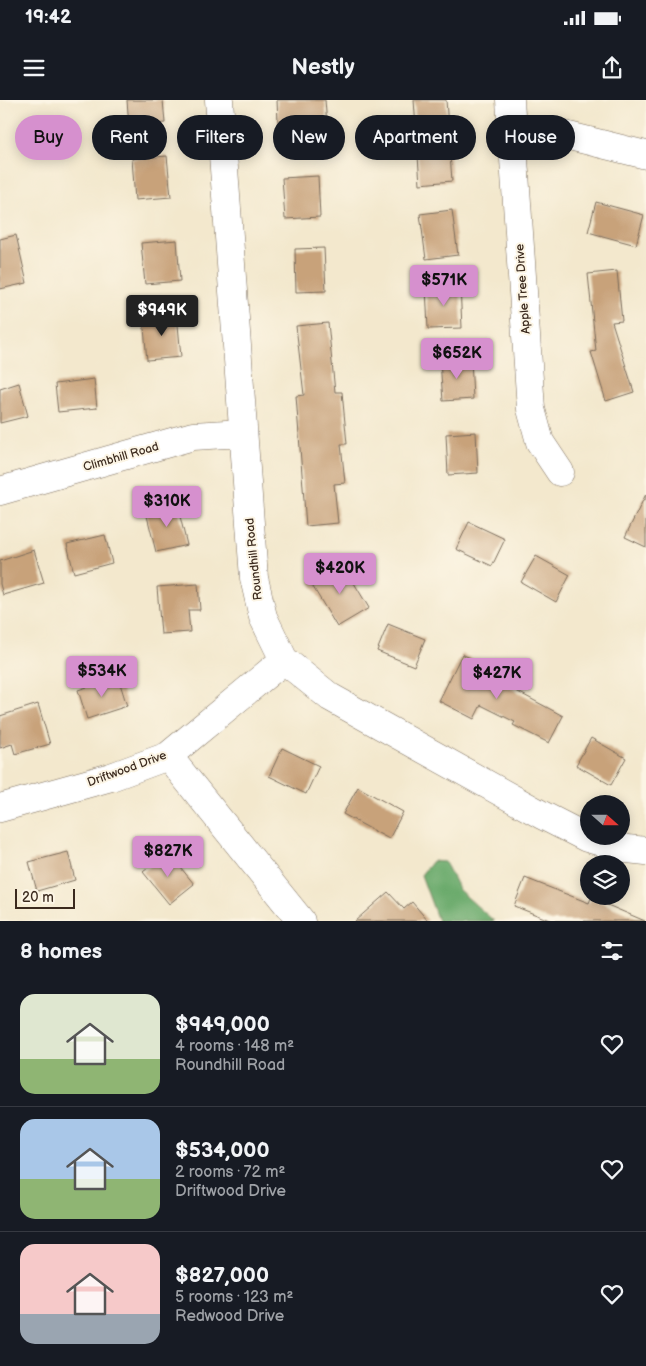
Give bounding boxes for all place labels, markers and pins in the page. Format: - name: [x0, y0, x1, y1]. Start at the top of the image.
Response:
- pin: $571K: [409, 264, 479, 307]
- pin: $949K: [127, 294, 197, 337]
- pin: $652K: [422, 338, 492, 380]
- pin: $310K: [132, 486, 202, 528]
- pin: $420K: [305, 552, 375, 595]
- pin: $534K: [67, 656, 137, 698]
- pin: $427K: [462, 658, 532, 700]
- pin: $827K: [133, 836, 203, 878]

